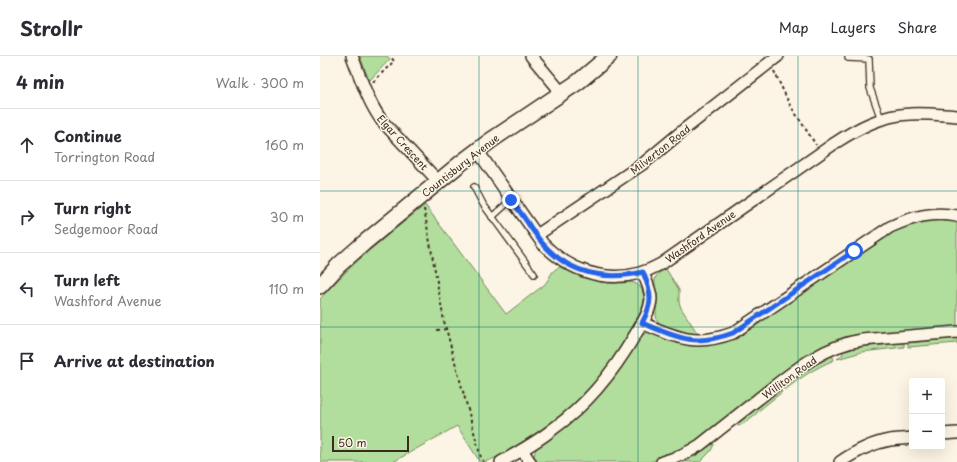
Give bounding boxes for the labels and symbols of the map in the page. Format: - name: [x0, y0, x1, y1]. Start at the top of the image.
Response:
- street label: Elgar Crescent: [374, 111, 432, 173]
- street label: Milverton Road: [627, 121, 693, 177]
- street label: Countisbury Avenue: [418, 130, 502, 200]
- route end: [502, 191, 520, 209]
- street label: Washford Avenue: [662, 206, 739, 266]
- route start: [845, 242, 863, 260]
- street label: Williton Road: [759, 352, 820, 402]
- scale bar: [332, 434, 409, 453]

